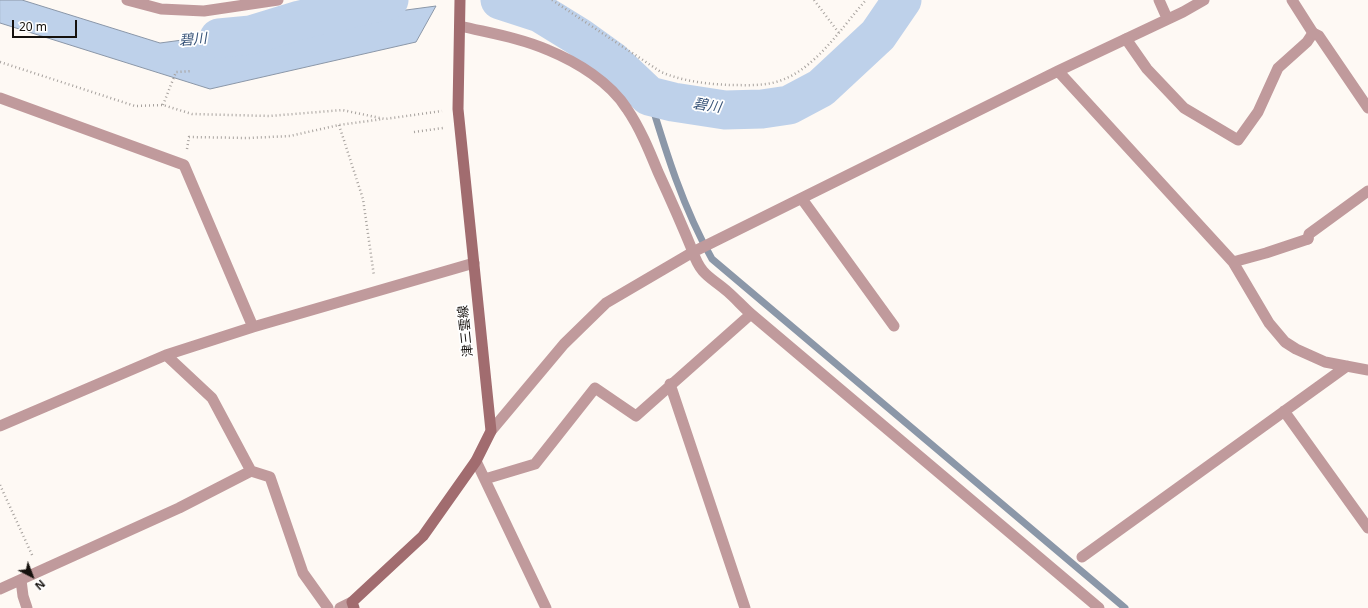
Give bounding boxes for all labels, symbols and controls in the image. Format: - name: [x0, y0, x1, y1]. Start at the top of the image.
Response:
- scale bar: [14, 12, 79, 38]
- text: 20 m: [19, 18, 47, 35]
- water label: 碧川: [178, 30, 208, 50]
- water label: 碧川: [692, 96, 722, 116]
- street label: 津三雲線: [456, 304, 476, 358]
- north arrow: [12, 556, 52, 596]
- text: N: [32, 577, 49, 594]

